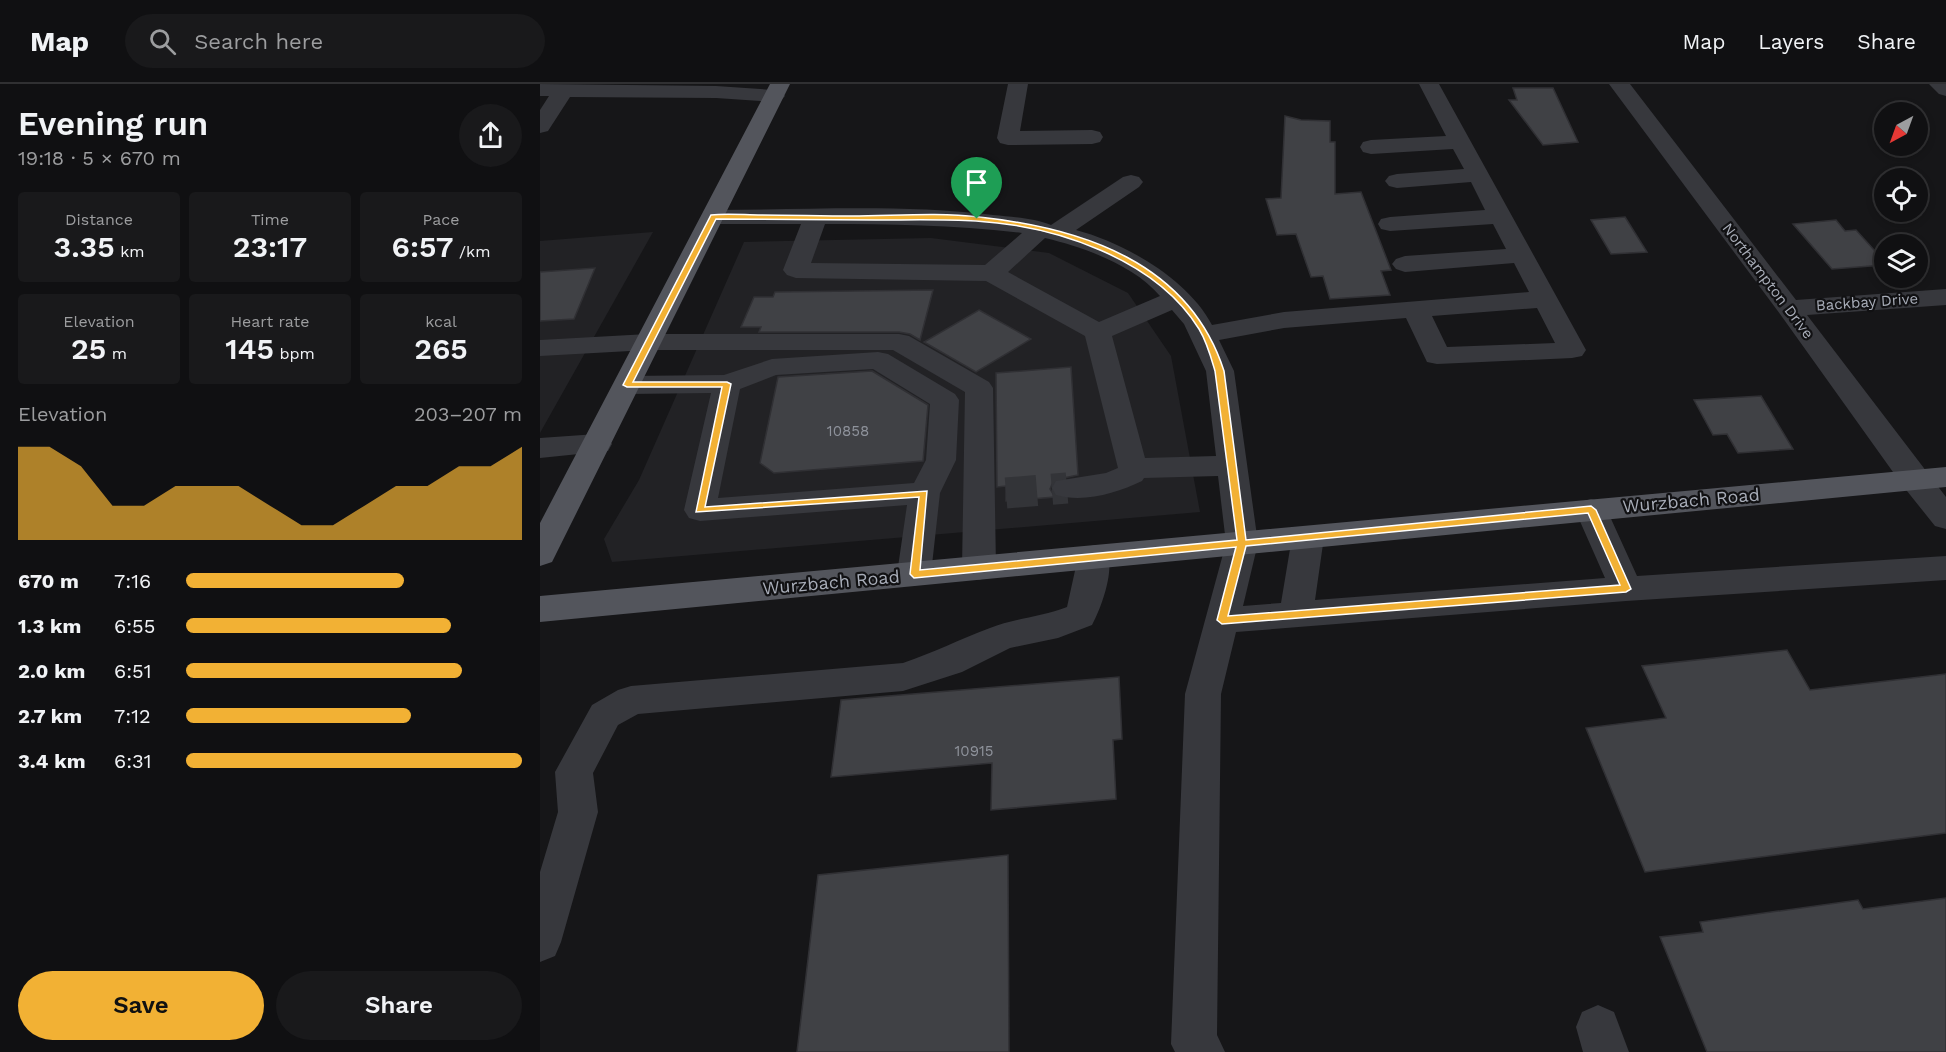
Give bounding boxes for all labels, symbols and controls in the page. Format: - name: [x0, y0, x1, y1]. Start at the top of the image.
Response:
- search box: [125, 14, 545, 68]
- text: Map: [30, 25, 89, 58]
- icon: search: [146, 25, 179, 58]
- text: Search here: [194, 29, 323, 54]
- text: Map: [1682, 29, 1725, 54]
- text: Layers: [1758, 29, 1824, 54]
- text: Share: [1857, 29, 1916, 54]
- north arrow: [1874, 102, 1928, 156]
- map controls: [1874, 102, 1928, 288]
- text: Evening run: [18, 104, 208, 143]
- button: share: [459, 104, 522, 167]
- text: 19:18 · 5 × 670 m: [18, 146, 181, 170]
- pin: [951, 157, 1002, 219]
- icon: arrive: [960, 166, 993, 199]
- button: locate: [1874, 168, 1928, 222]
- text: Distance: [65, 210, 133, 229]
- text: Time: [251, 210, 289, 229]
- text: Pace: [422, 210, 460, 229]
- street label: Northampton Drive: [1719, 220, 1817, 342]
- text: 3.35: [53, 229, 115, 264]
- text: 23:17: [233, 229, 307, 264]
- text: 6:57: [392, 229, 454, 264]
- button: layers: [1874, 234, 1928, 288]
- text: km: [115, 242, 145, 261]
- text: /km: [454, 242, 490, 261]
- street label: Backbay Drive: [1815, 289, 1919, 315]
- text: Elevation: [63, 312, 135, 331]
- text: Heart rate: [230, 312, 310, 331]
- text: kcal: [425, 312, 457, 331]
- text: 25: [71, 331, 106, 366]
- text: 145: [225, 331, 274, 366]
- text: 265: [414, 331, 468, 366]
- text: m: [106, 344, 127, 363]
- text: bpm: [274, 344, 315, 363]
- text: Elevation: [18, 402, 107, 426]
- text: 203–207 m: [414, 402, 522, 426]
- house number: 10858: [827, 422, 869, 440]
- street label: Wurzbach Road: [1621, 484, 1761, 516]
- street label: Wurzbach Road: [761, 566, 901, 598]
- text: 670 m: [18, 569, 79, 593]
- text: 7:16: [114, 569, 151, 593]
- text: 1.3 km: [18, 614, 81, 638]
- text: 6:55: [114, 614, 155, 638]
- text: 2.0 km: [18, 659, 85, 683]
- text: 6:51: [114, 659, 152, 683]
- text: 2.7 km: [18, 704, 82, 728]
- text: 7:12: [114, 704, 151, 728]
- house number: 10915: [954, 742, 994, 760]
- text: 3.4 km: [18, 749, 85, 773]
- text: 6:31: [114, 749, 152, 773]
- button: Save: [18, 971, 264, 1040]
- button: Share: [276, 971, 522, 1040]

